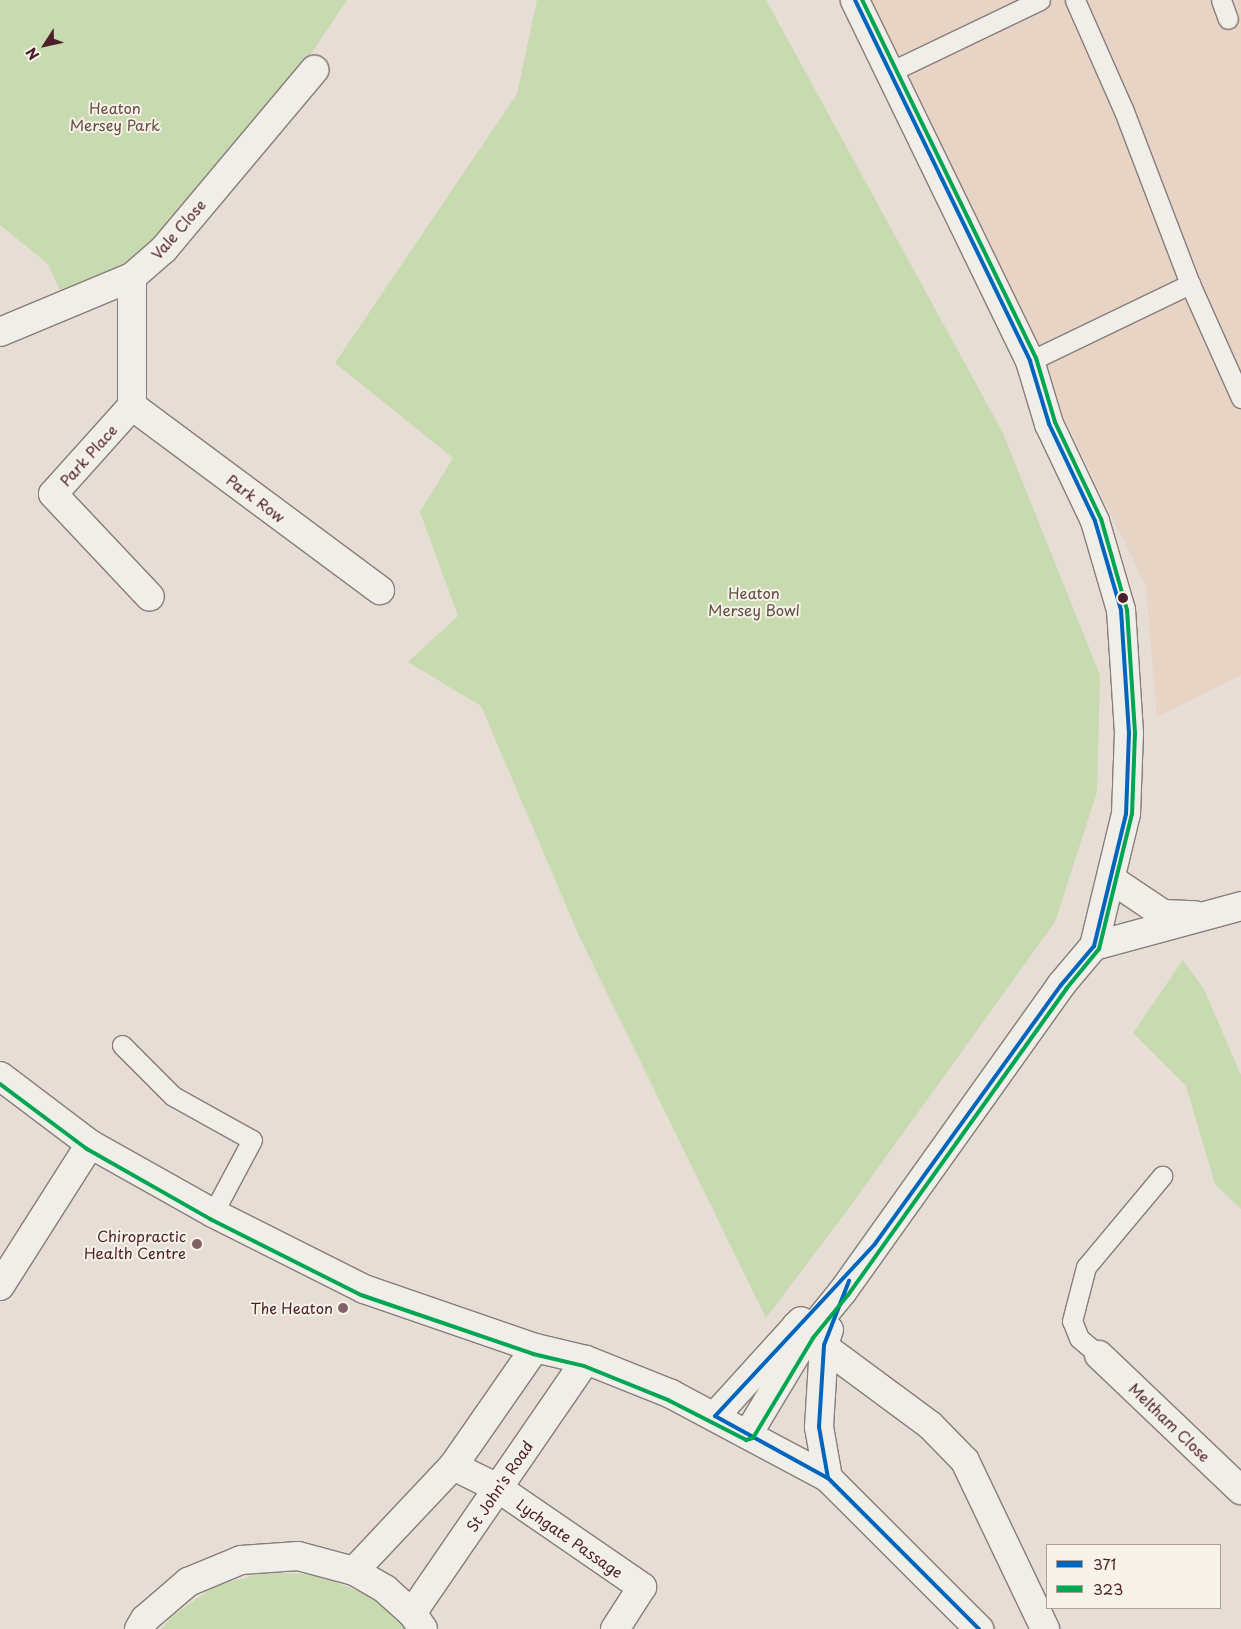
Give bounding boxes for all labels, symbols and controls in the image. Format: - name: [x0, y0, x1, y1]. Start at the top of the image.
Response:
- north arrow: [20, 20, 70, 70]
- text: N: [21, 43, 44, 64]
- park label: Heaton Mersey Park: [70, 98, 160, 133]
- street label: Vale Close: [147, 195, 209, 263]
- street label: Park Place: [56, 420, 120, 490]
- street label: Park Row: [223, 470, 289, 526]
- park label: Heaton Mersey Bowl: [708, 583, 800, 618]
- unlabelled marker: [1118, 593, 1128, 603]
- place label: Chiropractic Health Centre: [83, 1226, 186, 1261]
- marker: Chiropractic Health Centre: [190, 1237, 204, 1251]
- place label: The Heaton: [250, 1299, 333, 1317]
- marker: The Heaton: [337, 1302, 349, 1314]
- street label: Meltham Close: [1125, 1378, 1215, 1466]
- street label: St John's Road: [462, 1437, 536, 1535]
- street label: Lychgate Passage: [513, 1495, 627, 1581]
- legend: [1046, 1544, 1221, 1609]
- text: 371: [1093, 1552, 1116, 1575]
- text: 323: [1093, 1577, 1123, 1600]

